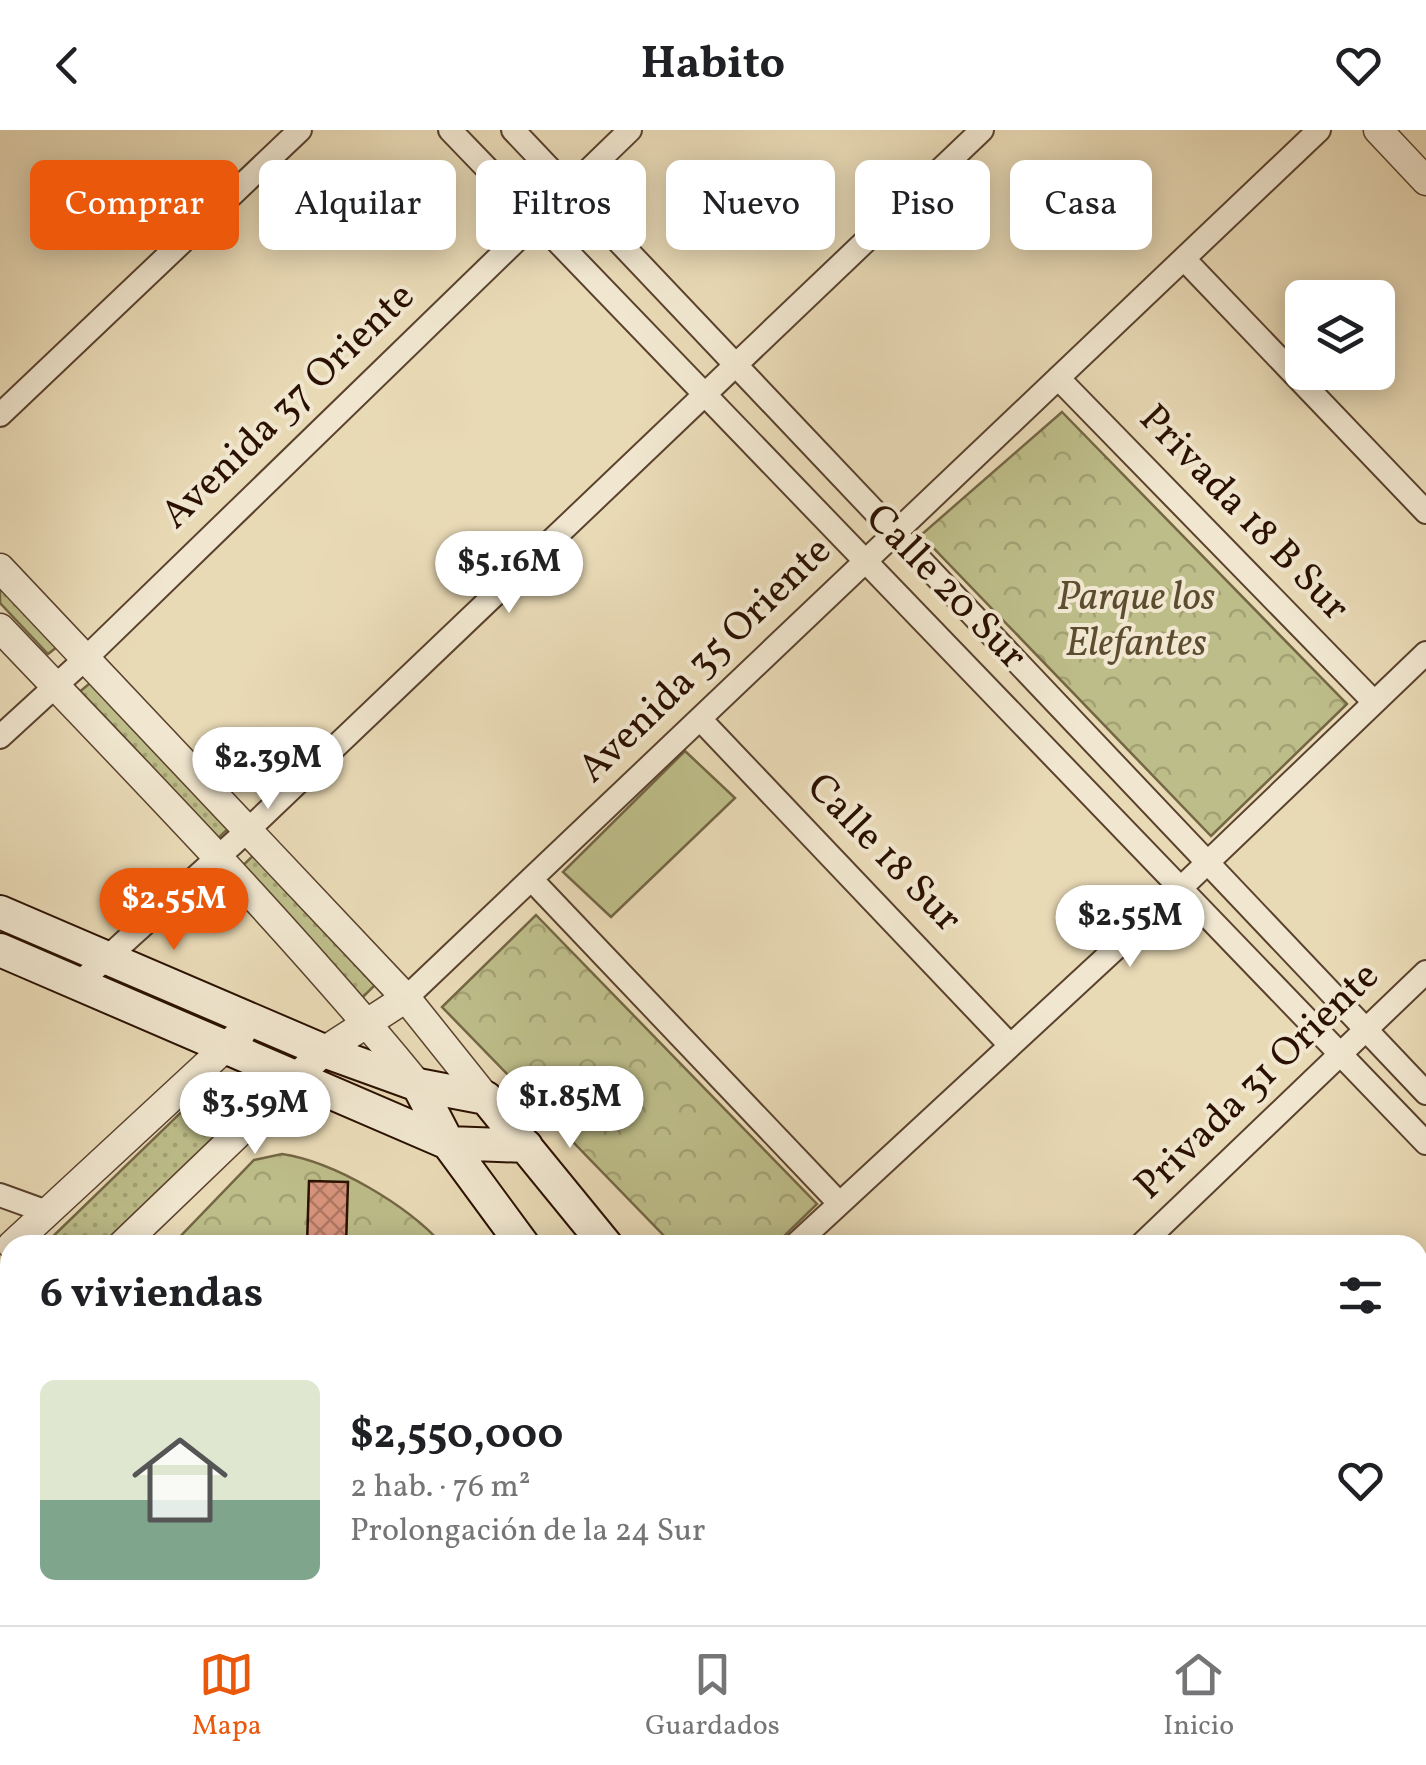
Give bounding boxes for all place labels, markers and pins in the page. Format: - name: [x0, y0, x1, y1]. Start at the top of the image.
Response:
- pin: $5.16M: [428, 531, 590, 616]
- pin: $2.39M: [187, 727, 349, 812]
- pin: $2.55M: [93, 868, 255, 953]
- pin: $2.55M: [1049, 885, 1211, 970]
- pin: $1.85M: [489, 1066, 651, 1151]
- pin: $3.59M: [174, 1072, 336, 1157]

